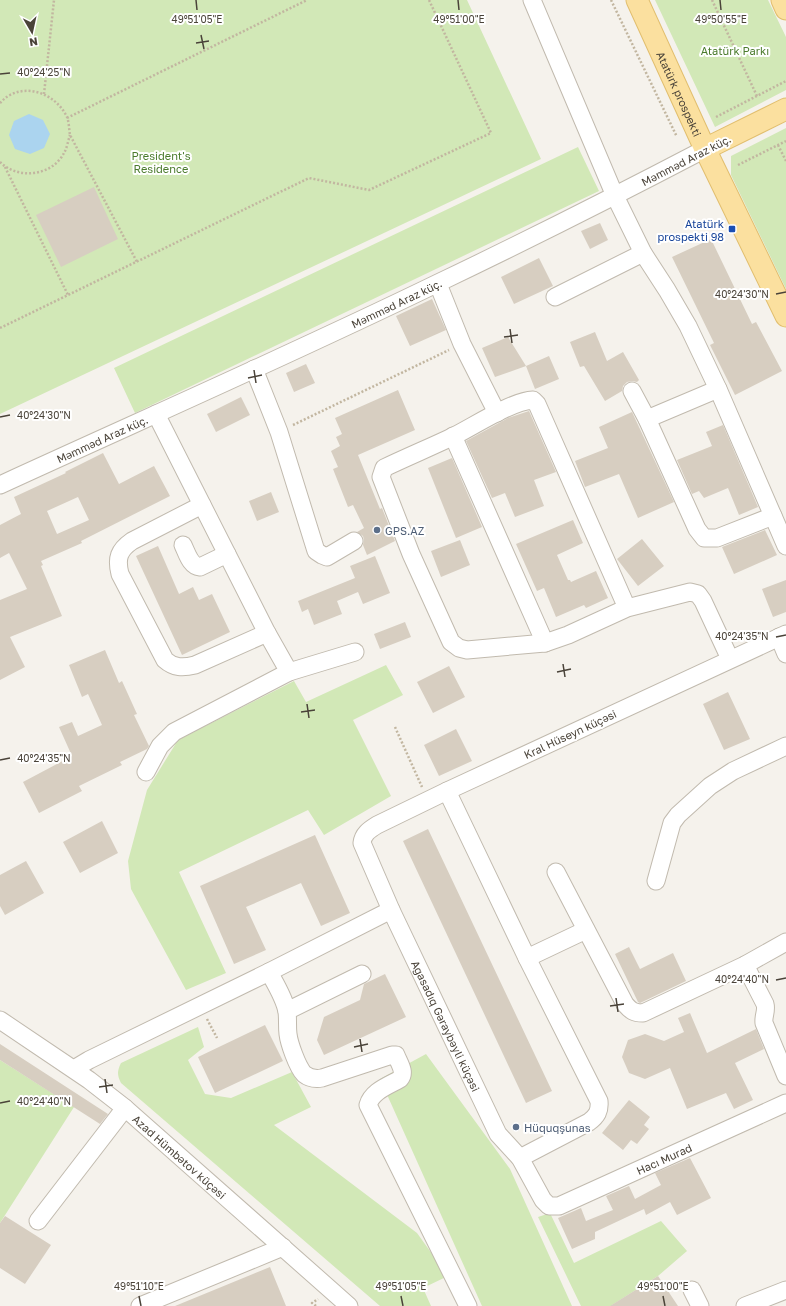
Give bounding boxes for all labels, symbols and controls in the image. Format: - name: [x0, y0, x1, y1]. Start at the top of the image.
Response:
- north arrow: [12, 12, 52, 52]
- text: 49°51'05"E: [172, 13, 222, 25]
- text: 49°51'00"E: [433, 13, 485, 25]
- text: 49°50'55"E: [695, 13, 747, 25]
- text: N: [28, 35, 39, 49]
- park label: Atatürk Parkı: [701, 44, 769, 57]
- street label: Atatürk prospekti: [655, 49, 705, 138]
- text: 40°24'25"N: [17, 66, 71, 78]
- street label: Məmməd Araz küç.: [639, 132, 733, 188]
- park label: President's Residence: [131, 149, 191, 175]
- place label: Atatürk prospekti 98: [658, 217, 724, 243]
- marker: Atatürk prospekti 98: [727, 224, 737, 234]
- street label: Məmməd Araz küç.: [349, 276, 444, 330]
- text: 40°24'30"N: [715, 288, 769, 300]
- text: 40°24'30"N: [17, 409, 71, 421]
- street label: Məmməd Araz küç.: [54, 412, 150, 465]
- place label: GPS.AZ: [385, 524, 425, 537]
- marker: GPS.AZ: [372, 525, 382, 535]
- text: 40°24'35"N: [715, 630, 769, 642]
- street label: Kral Hüseyn küçəsi: [522, 707, 618, 761]
- text: 40°24'35"N: [17, 752, 71, 764]
- street label: Ağasadıq Gəraybəyli küçəsi: [409, 958, 483, 1093]
- text: 40°24'40"N: [715, 973, 769, 985]
- text: 40°24'40"N: [17, 1095, 71, 1107]
- street label: Azad Hümbətov küçəsi: [130, 1112, 229, 1201]
- place label: Hüquqşunas: [524, 1121, 591, 1134]
- marker: Hüquqşunas: [511, 1122, 521, 1132]
- street label: Hacı Murad: [634, 1140, 694, 1177]
- text: 49°51'10"E: [114, 1280, 164, 1292]
- text: 49°51'05"E: [376, 1280, 426, 1292]
- text: 49°51'00"E: [637, 1280, 689, 1292]

